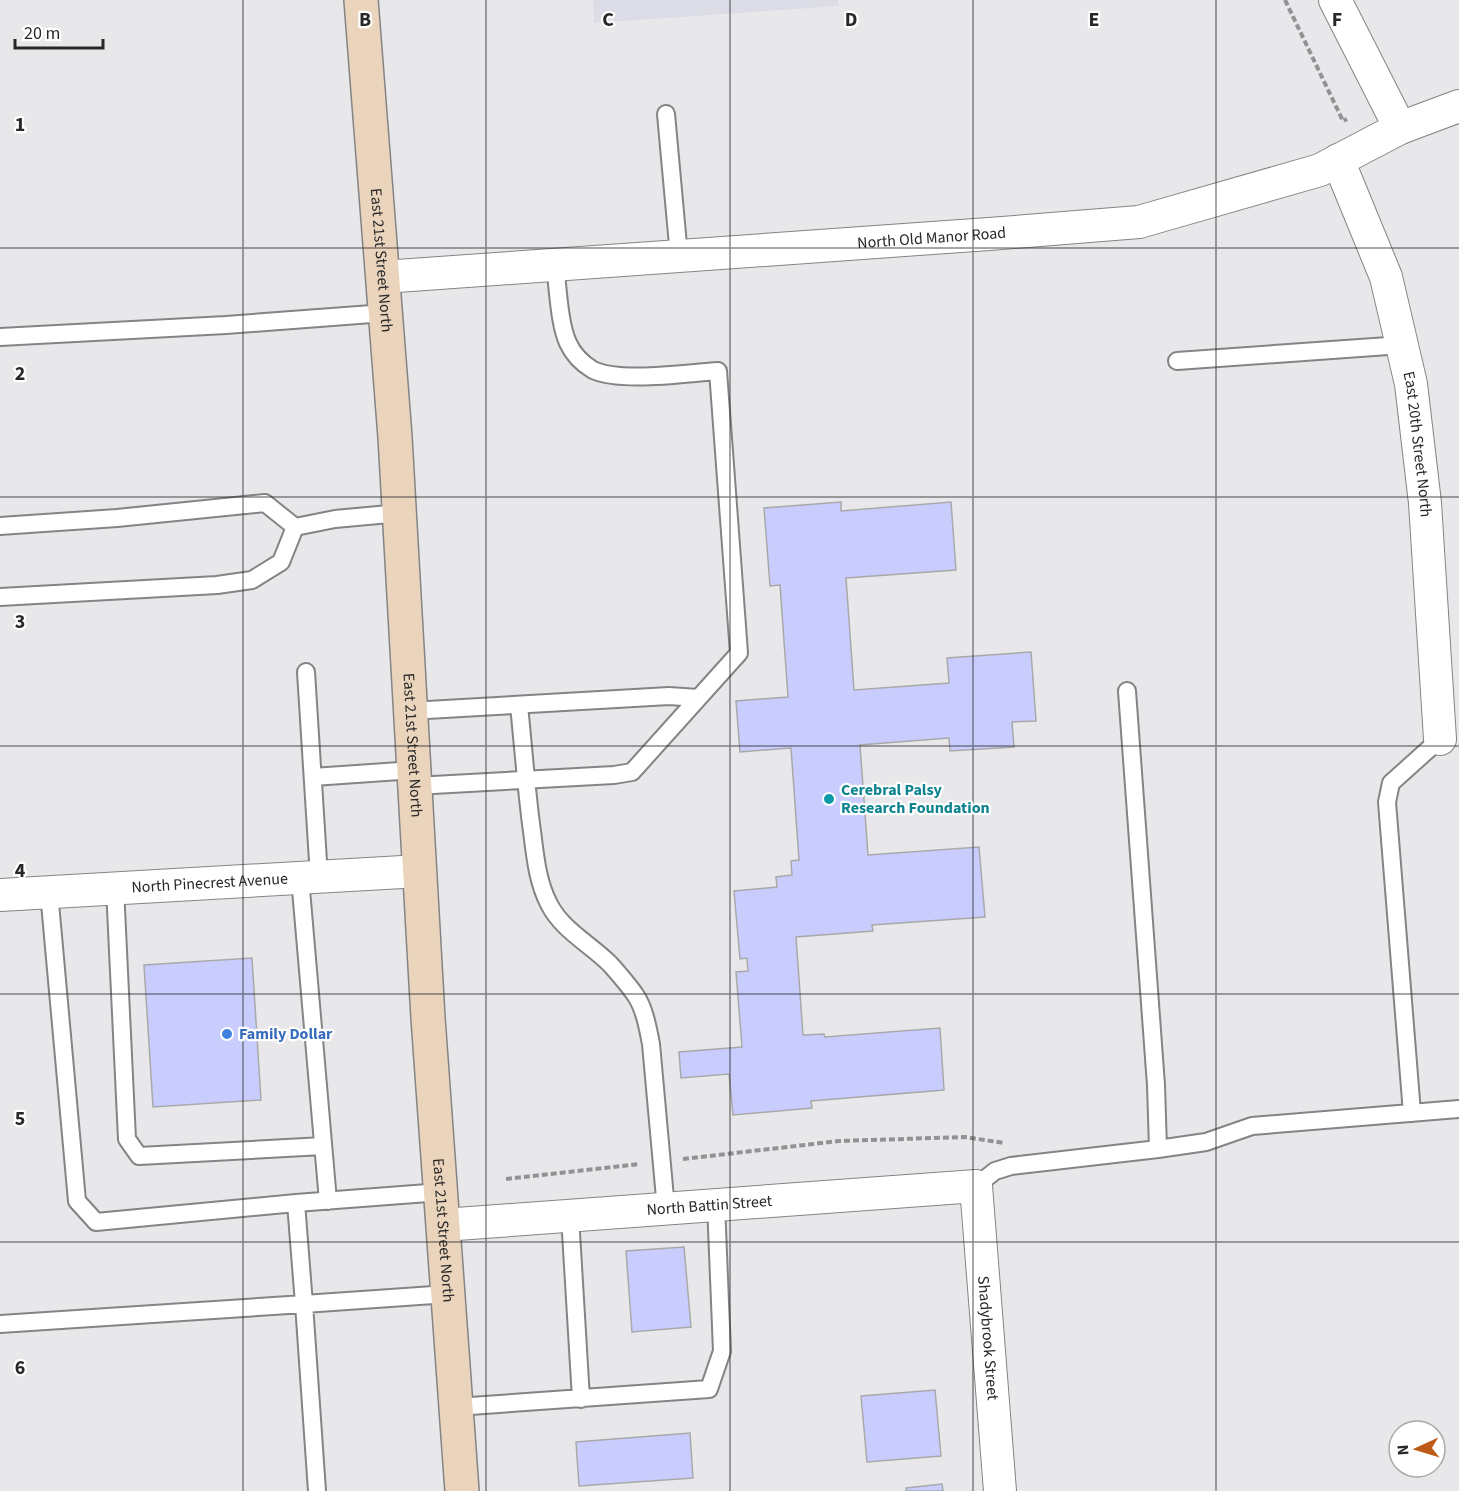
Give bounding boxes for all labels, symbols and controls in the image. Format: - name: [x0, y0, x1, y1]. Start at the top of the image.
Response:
- text: B: [359, 6, 371, 34]
- text: C: [602, 6, 614, 34]
- text: D: [845, 6, 857, 34]
- text: E: [1089, 6, 1099, 34]
- text: F: [1332, 6, 1342, 34]
- scale bar: [15, 12, 104, 50]
- text: 20 m: [24, 21, 60, 46]
- text: 1: [15, 111, 25, 139]
- street label: East 21st Street North: [365, 187, 398, 333]
- street label: North Old Manor Road: [856, 222, 1007, 254]
- text: 2: [15, 360, 25, 388]
- street label: East 20th Street North: [1397, 369, 1437, 518]
- text: 3: [15, 608, 25, 636]
- street label: East 21st Street North: [397, 672, 428, 818]
- place label: Cerebral Palsy Research Foundation: [841, 779, 990, 819]
- marker: Cerebral Palsy Research Foundation: [822, 792, 836, 806]
- text: 4: [15, 857, 26, 885]
- street label: North Pinecrest Avenue: [131, 868, 289, 898]
- place label: Family Dollar: [239, 1023, 333, 1045]
- marker: Family Dollar: [220, 1027, 234, 1041]
- text: 5: [15, 1105, 25, 1133]
- street label: East 21st Street North: [427, 1157, 459, 1303]
- street label: North Battin Street: [646, 1190, 773, 1221]
- street label: Shadybrook Street: [972, 1275, 1004, 1402]
- text: 6: [15, 1354, 25, 1382]
- north arrow: [1387, 1419, 1447, 1479]
- text: N: [1392, 1444, 1414, 1456]

